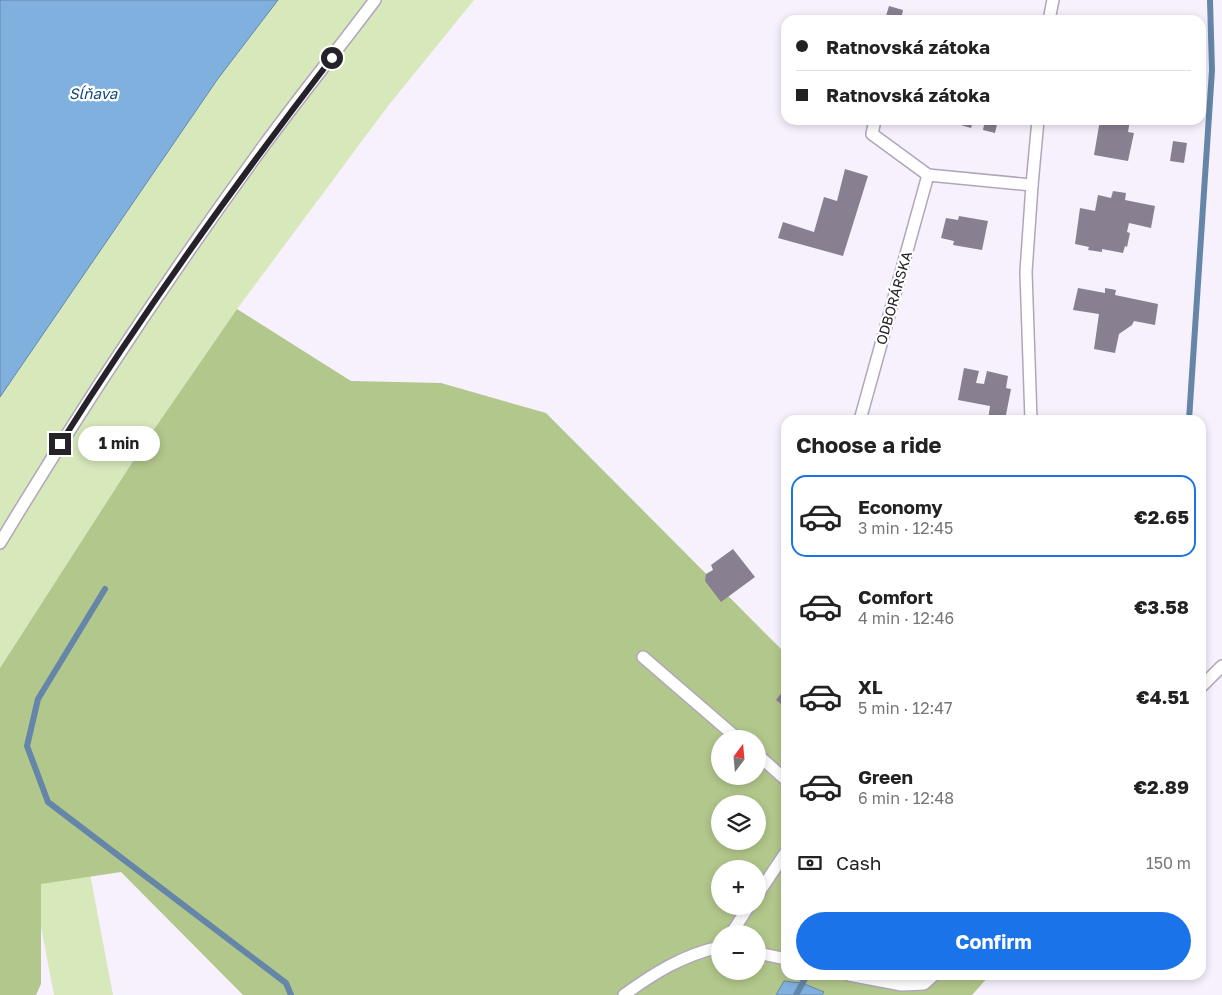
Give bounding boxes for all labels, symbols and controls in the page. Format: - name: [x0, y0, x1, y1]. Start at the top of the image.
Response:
- text: Ratnovská zátoka: [826, 35, 990, 58]
- route start: [321, 47, 343, 69]
- text: Ratnovská zátoka: [826, 83, 990, 106]
- water label: Sĺňava: [69, 84, 118, 102]
- street label: ODBORÁRSKA: [872, 249, 915, 347]
- callout: 1 min: [78, 426, 160, 462]
- text: Choose a ride: [796, 431, 942, 458]
- route end: [49, 433, 71, 455]
- text: 1 min: [99, 433, 139, 453]
- icon: car: [798, 494, 843, 539]
- text: Economy: [858, 495, 943, 518]
- text: €2.65: [1134, 505, 1189, 528]
- text: 3 min · 12:45: [858, 518, 953, 538]
- icon: car: [798, 584, 843, 629]
- text: Comfort: [858, 585, 933, 608]
- text: €3.58: [1134, 595, 1189, 618]
- text: 4 min · 12:46: [858, 608, 954, 628]
- icon: car: [798, 674, 843, 719]
- text: XL: [858, 675, 883, 698]
- text: €4.51: [1136, 685, 1189, 708]
- text: 5 min · 12:47: [858, 698, 952, 718]
- north arrow: [711, 730, 766, 785]
- map controls: [711, 730, 766, 980]
- icon: car: [798, 764, 843, 809]
- text: Green: [858, 765, 913, 788]
- text: €2.89: [1134, 775, 1189, 798]
- text: 6 min · 12:48: [858, 788, 954, 808]
- button: layers: [711, 795, 766, 850]
- icon: cash: [796, 849, 824, 877]
- text: Cash: [836, 851, 881, 874]
- text: 150 m: [1146, 853, 1191, 873]
- button: +: [711, 860, 766, 915]
- button: Confirm: [796, 912, 1191, 970]
- button: −: [711, 925, 766, 980]

